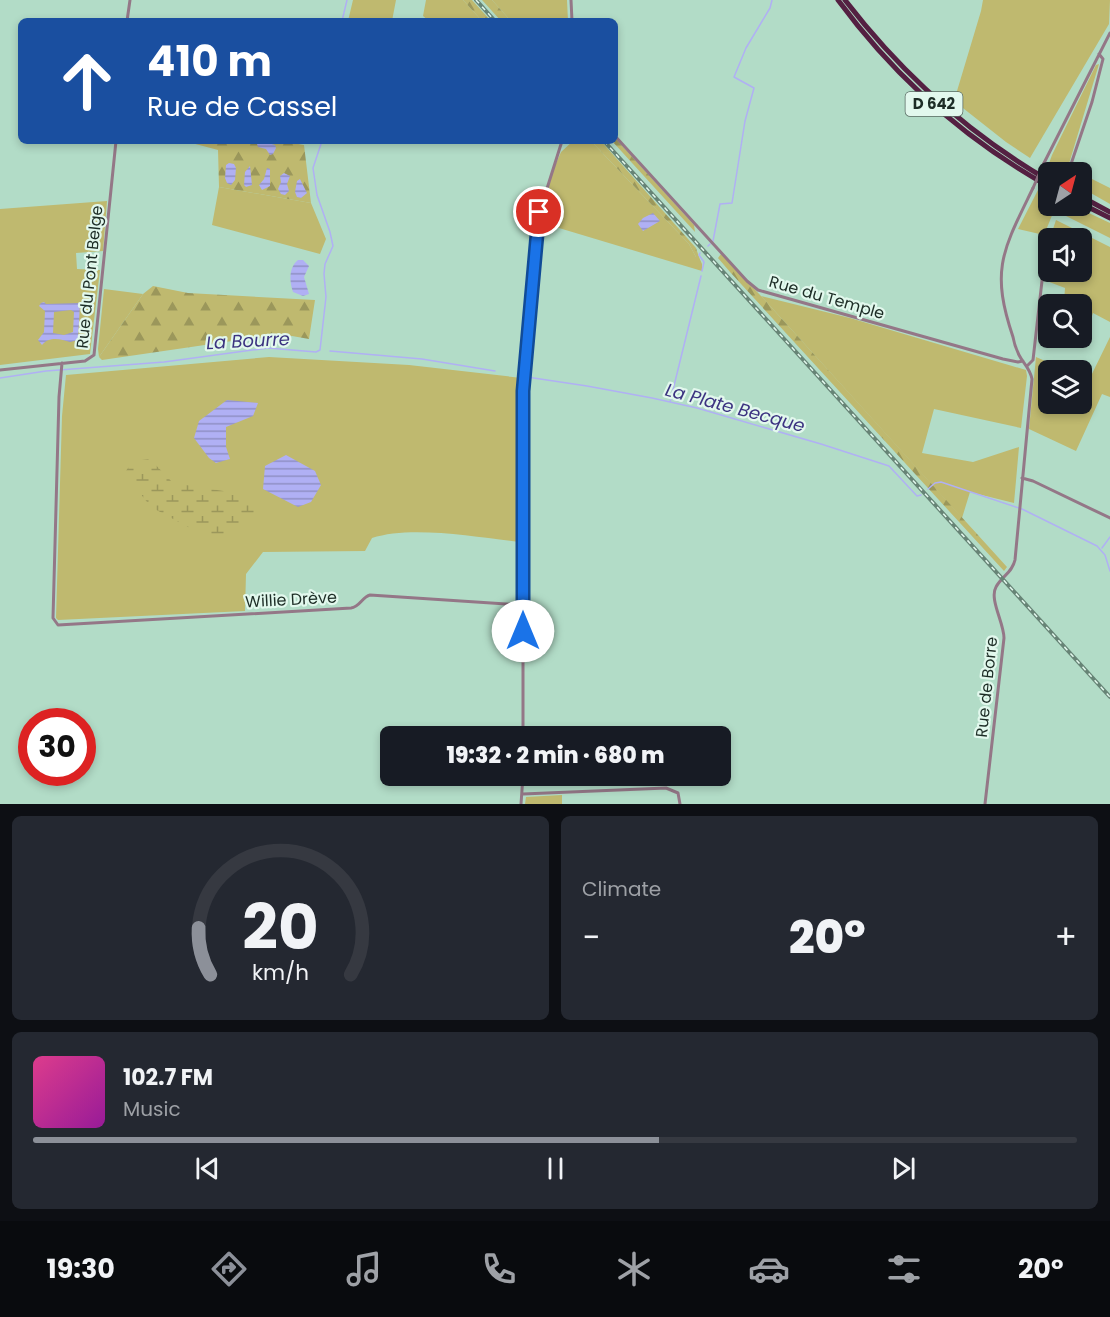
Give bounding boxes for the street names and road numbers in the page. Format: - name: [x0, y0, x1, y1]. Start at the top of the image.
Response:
- road number: D 642: [906, 92, 962, 116]
- street label: Rue du Pont Belge: [71, 204, 108, 350]
- street label: Rue du Temple: [766, 270, 887, 325]
- street label: Willie Drève: [245, 586, 337, 613]
- street label: Rue de Borre: [970, 636, 1003, 739]

